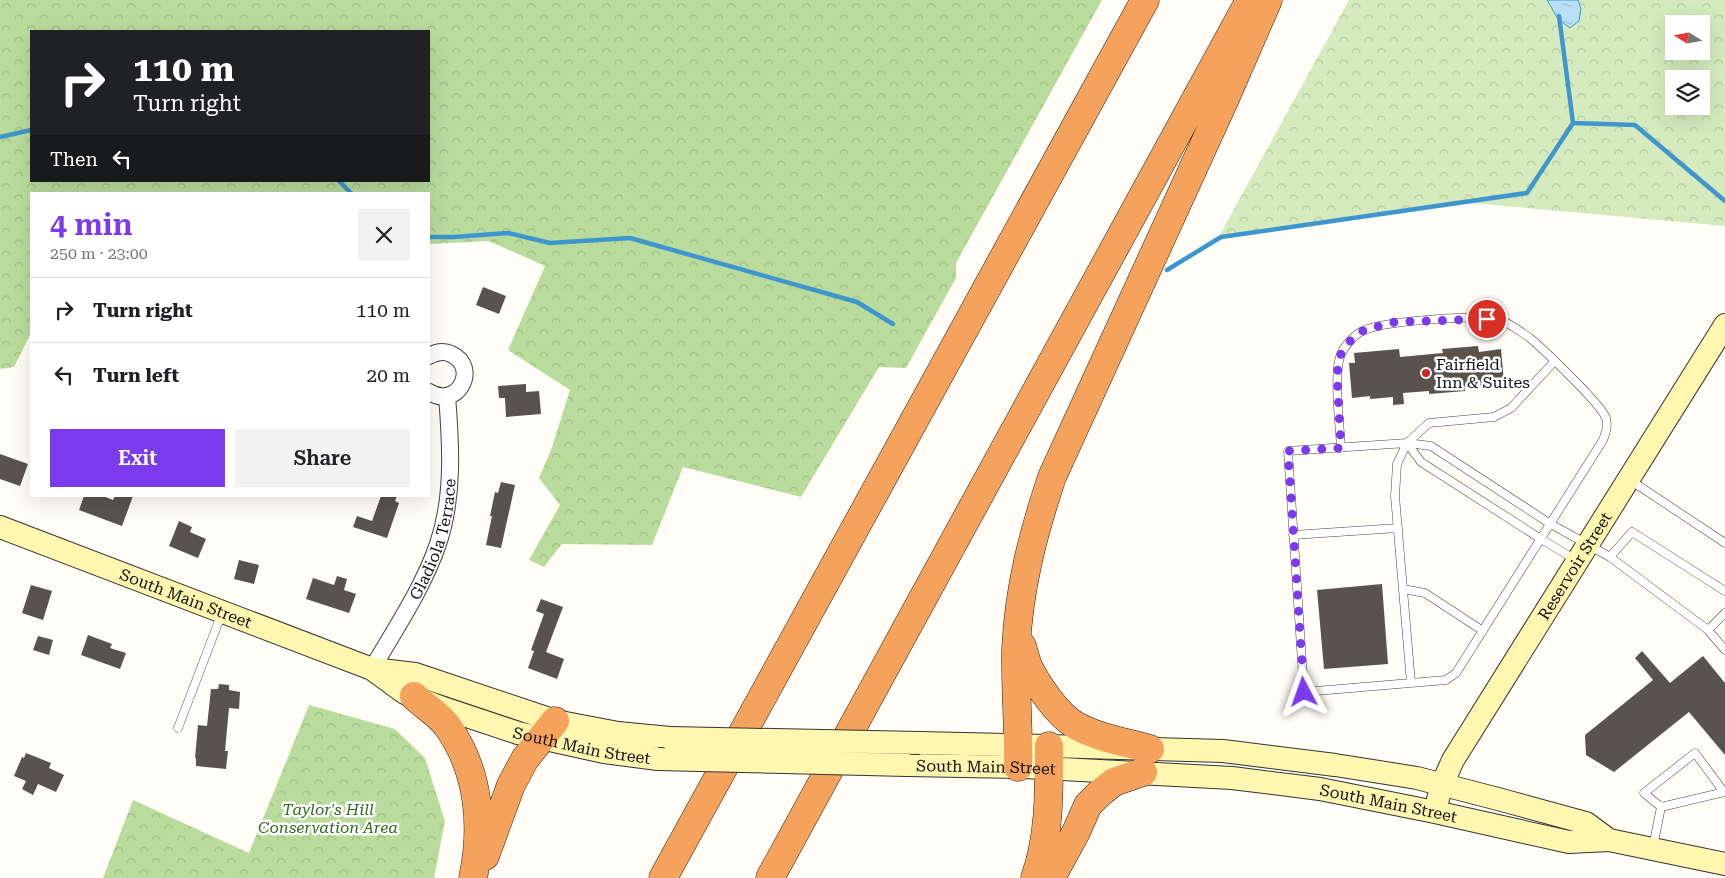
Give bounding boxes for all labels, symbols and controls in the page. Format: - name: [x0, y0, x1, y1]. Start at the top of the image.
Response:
- north arrow: [1665, 15, 1710, 60]
- map controls: [1665, 15, 1710, 115]
- text: 110 m: [133, 49, 234, 90]
- icon: right: [50, 50, 115, 115]
- button: layers: [1665, 70, 1710, 115]
- text: Turn right: [133, 91, 241, 116]
- icon: left: [108, 145, 136, 173]
- text: Then: [50, 148, 98, 171]
- text: 4 min: [50, 207, 133, 242]
- button: close: [358, 209, 410, 261]
- text: 250 m · 23:00: [50, 244, 148, 263]
- icon: right: [50, 296, 78, 324]
- pin: [1466, 298, 1508, 340]
- text: Turn right: [93, 299, 193, 322]
- text: 110 m: [356, 299, 410, 322]
- icon: arrive: [1473, 305, 1501, 333]
- place label: Fairfield Inn & Suites: [1436, 355, 1530, 392]
- icon: left: [50, 361, 78, 389]
- text: Turn left: [93, 364, 179, 387]
- text: 20 m: [367, 364, 410, 387]
- marker: Fairfield Inn & Suites: [1420, 367, 1432, 379]
- button: Exit: [50, 429, 225, 487]
- button: Share: [235, 429, 410, 487]
- street label: Gladiola Terrace: [405, 478, 460, 603]
- street label: Reservoir Street: [1534, 509, 1616, 623]
- street label: South Main Street: [117, 565, 254, 632]
- position arrow: [1277, 665, 1329, 717]
- street label: South Main Street: [511, 723, 652, 768]
- street label: South Main Street: [916, 756, 1056, 779]
- street label: South Main Street: [1318, 780, 1459, 827]
- park label: Taylor's Hill Conservation Area: [258, 800, 398, 837]

